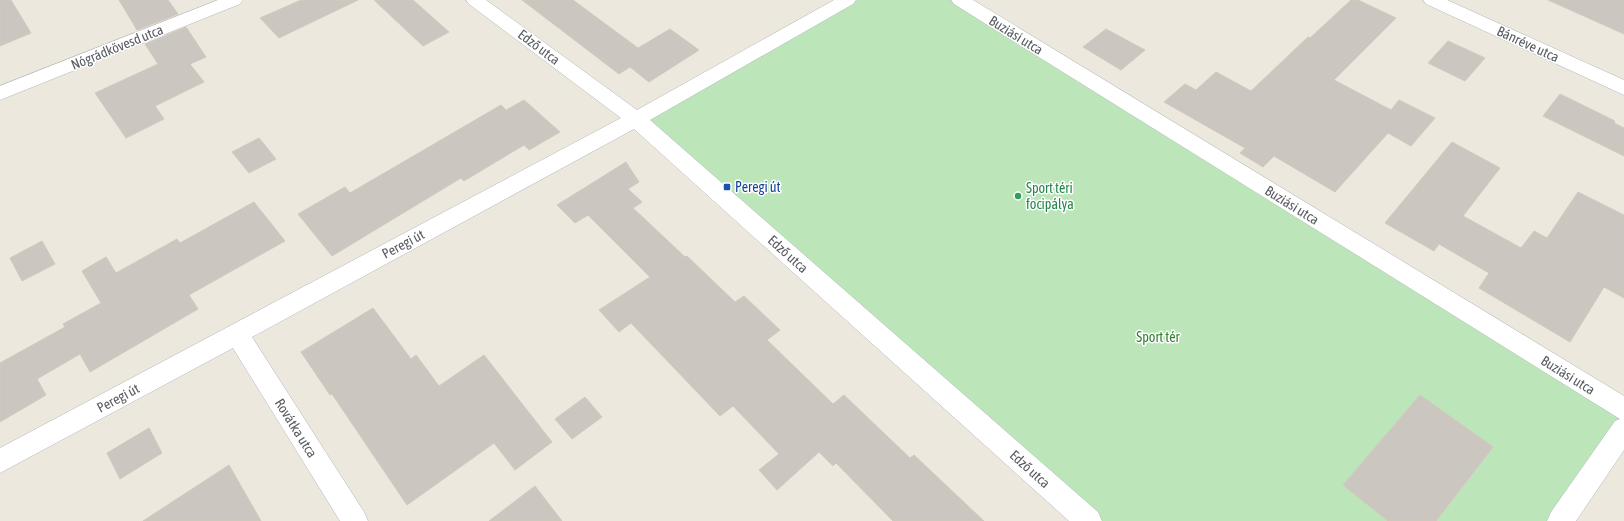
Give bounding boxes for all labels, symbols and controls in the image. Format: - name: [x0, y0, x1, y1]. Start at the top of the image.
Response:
- street label: Buziási utca: [986, 12, 1046, 58]
- street label: Nógrádkövesd utca: [69, 21, 165, 73]
- street label: Bánréve utca: [1494, 23, 1562, 65]
- street label: Edző utca: [515, 26, 563, 68]
- place label: Peregi út: [735, 179, 781, 195]
- place label: Sport téri focipálya: [1026, 180, 1074, 212]
- marker: Peregi út: [722, 182, 732, 192]
- street label: Buziási utca: [1262, 182, 1322, 228]
- marker: Sport téri focipálya: [1013, 191, 1023, 201]
- street label: Peregi út: [379, 226, 427, 262]
- street label: Edző utca: [765, 232, 811, 276]
- park label: Sport tér: [1136, 329, 1181, 345]
- street label: Buziási utca: [1538, 352, 1598, 398]
- street label: Peregi út: [94, 380, 142, 416]
- street label: Rovátka utca: [272, 396, 320, 460]
- street label: Edző utca: [1007, 447, 1053, 491]

